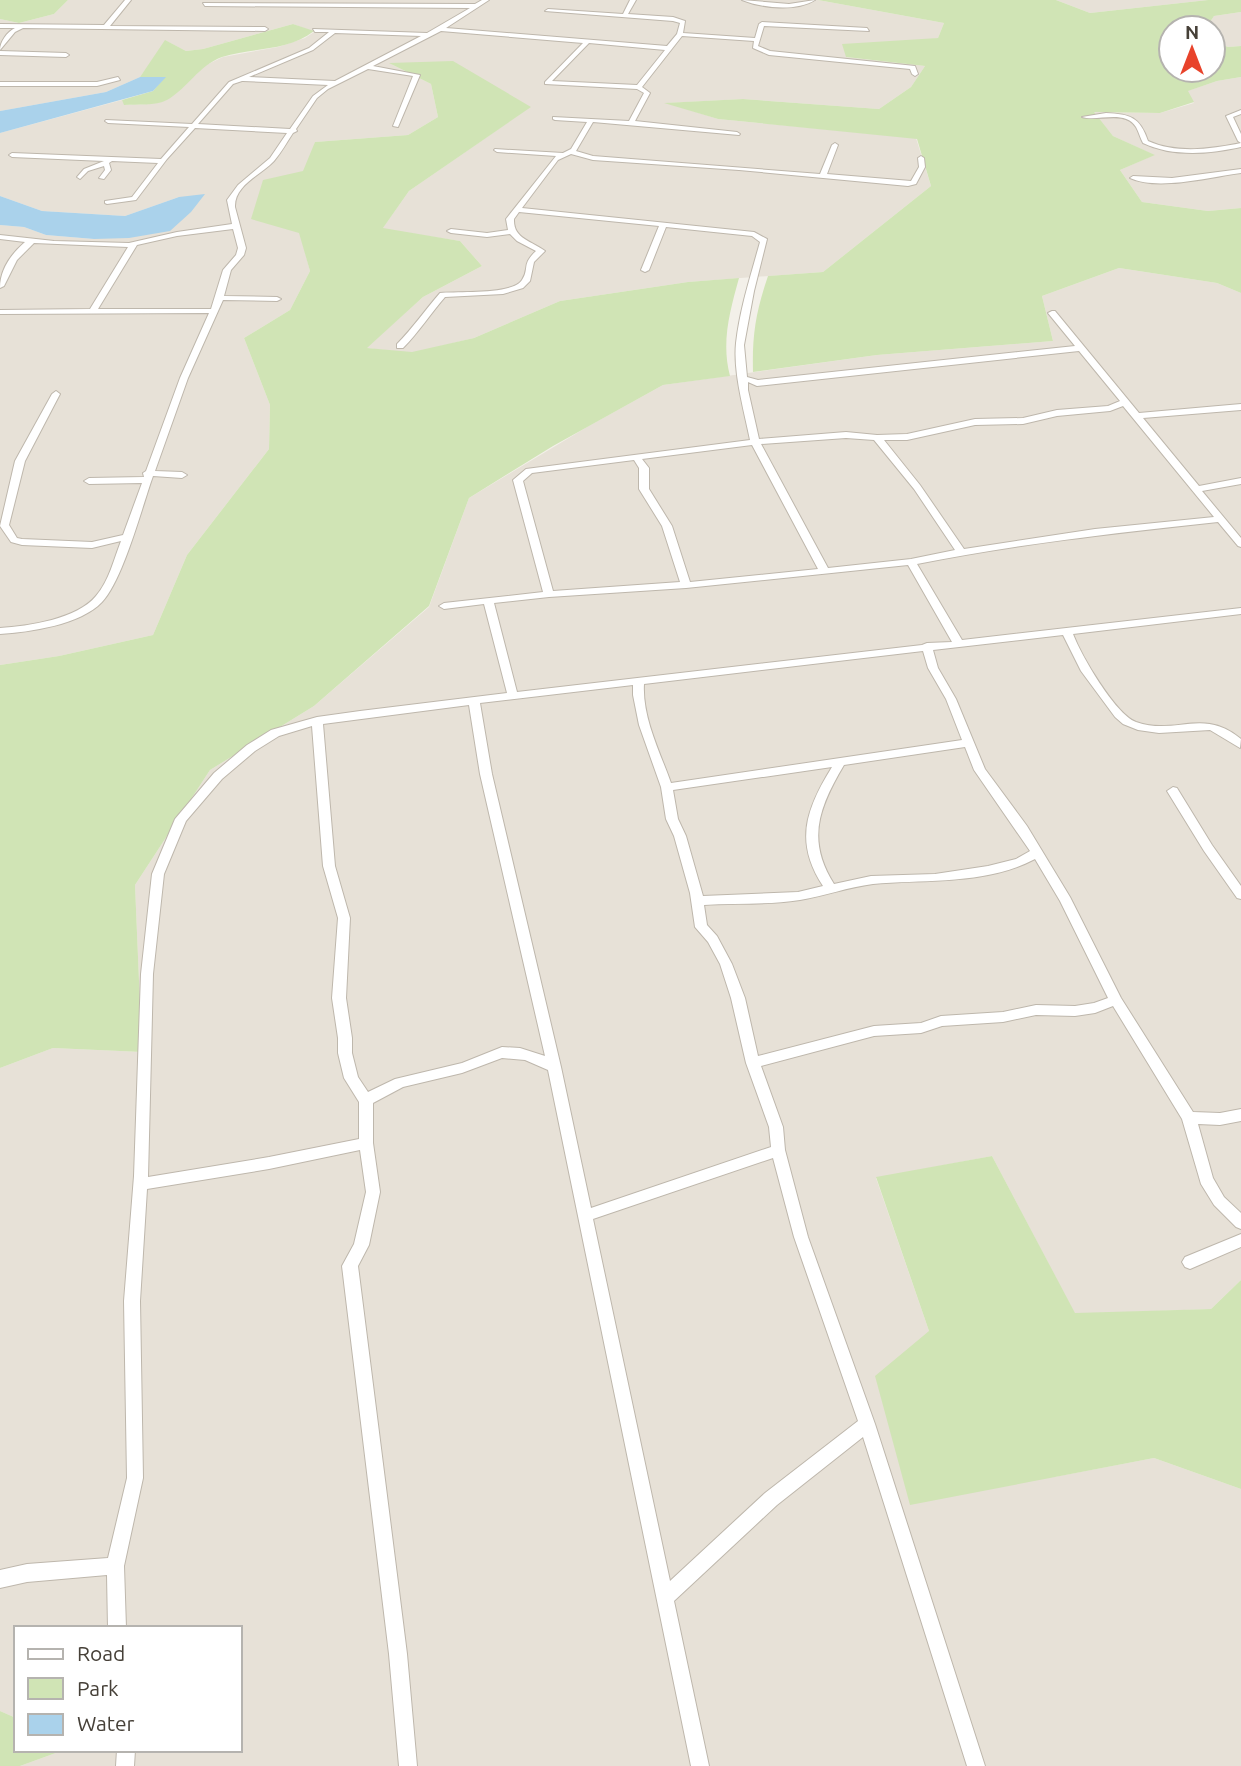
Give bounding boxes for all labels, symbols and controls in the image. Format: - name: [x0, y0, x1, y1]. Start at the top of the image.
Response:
- north arrow: [1157, 14, 1227, 84]
- text: N: [1185, 21, 1199, 43]
- legend: [14, 1626, 242, 1752]
- text: Road: [77, 1641, 125, 1665]
- text: Park: [77, 1676, 119, 1700]
- text: Water: [77, 1711, 135, 1735]

